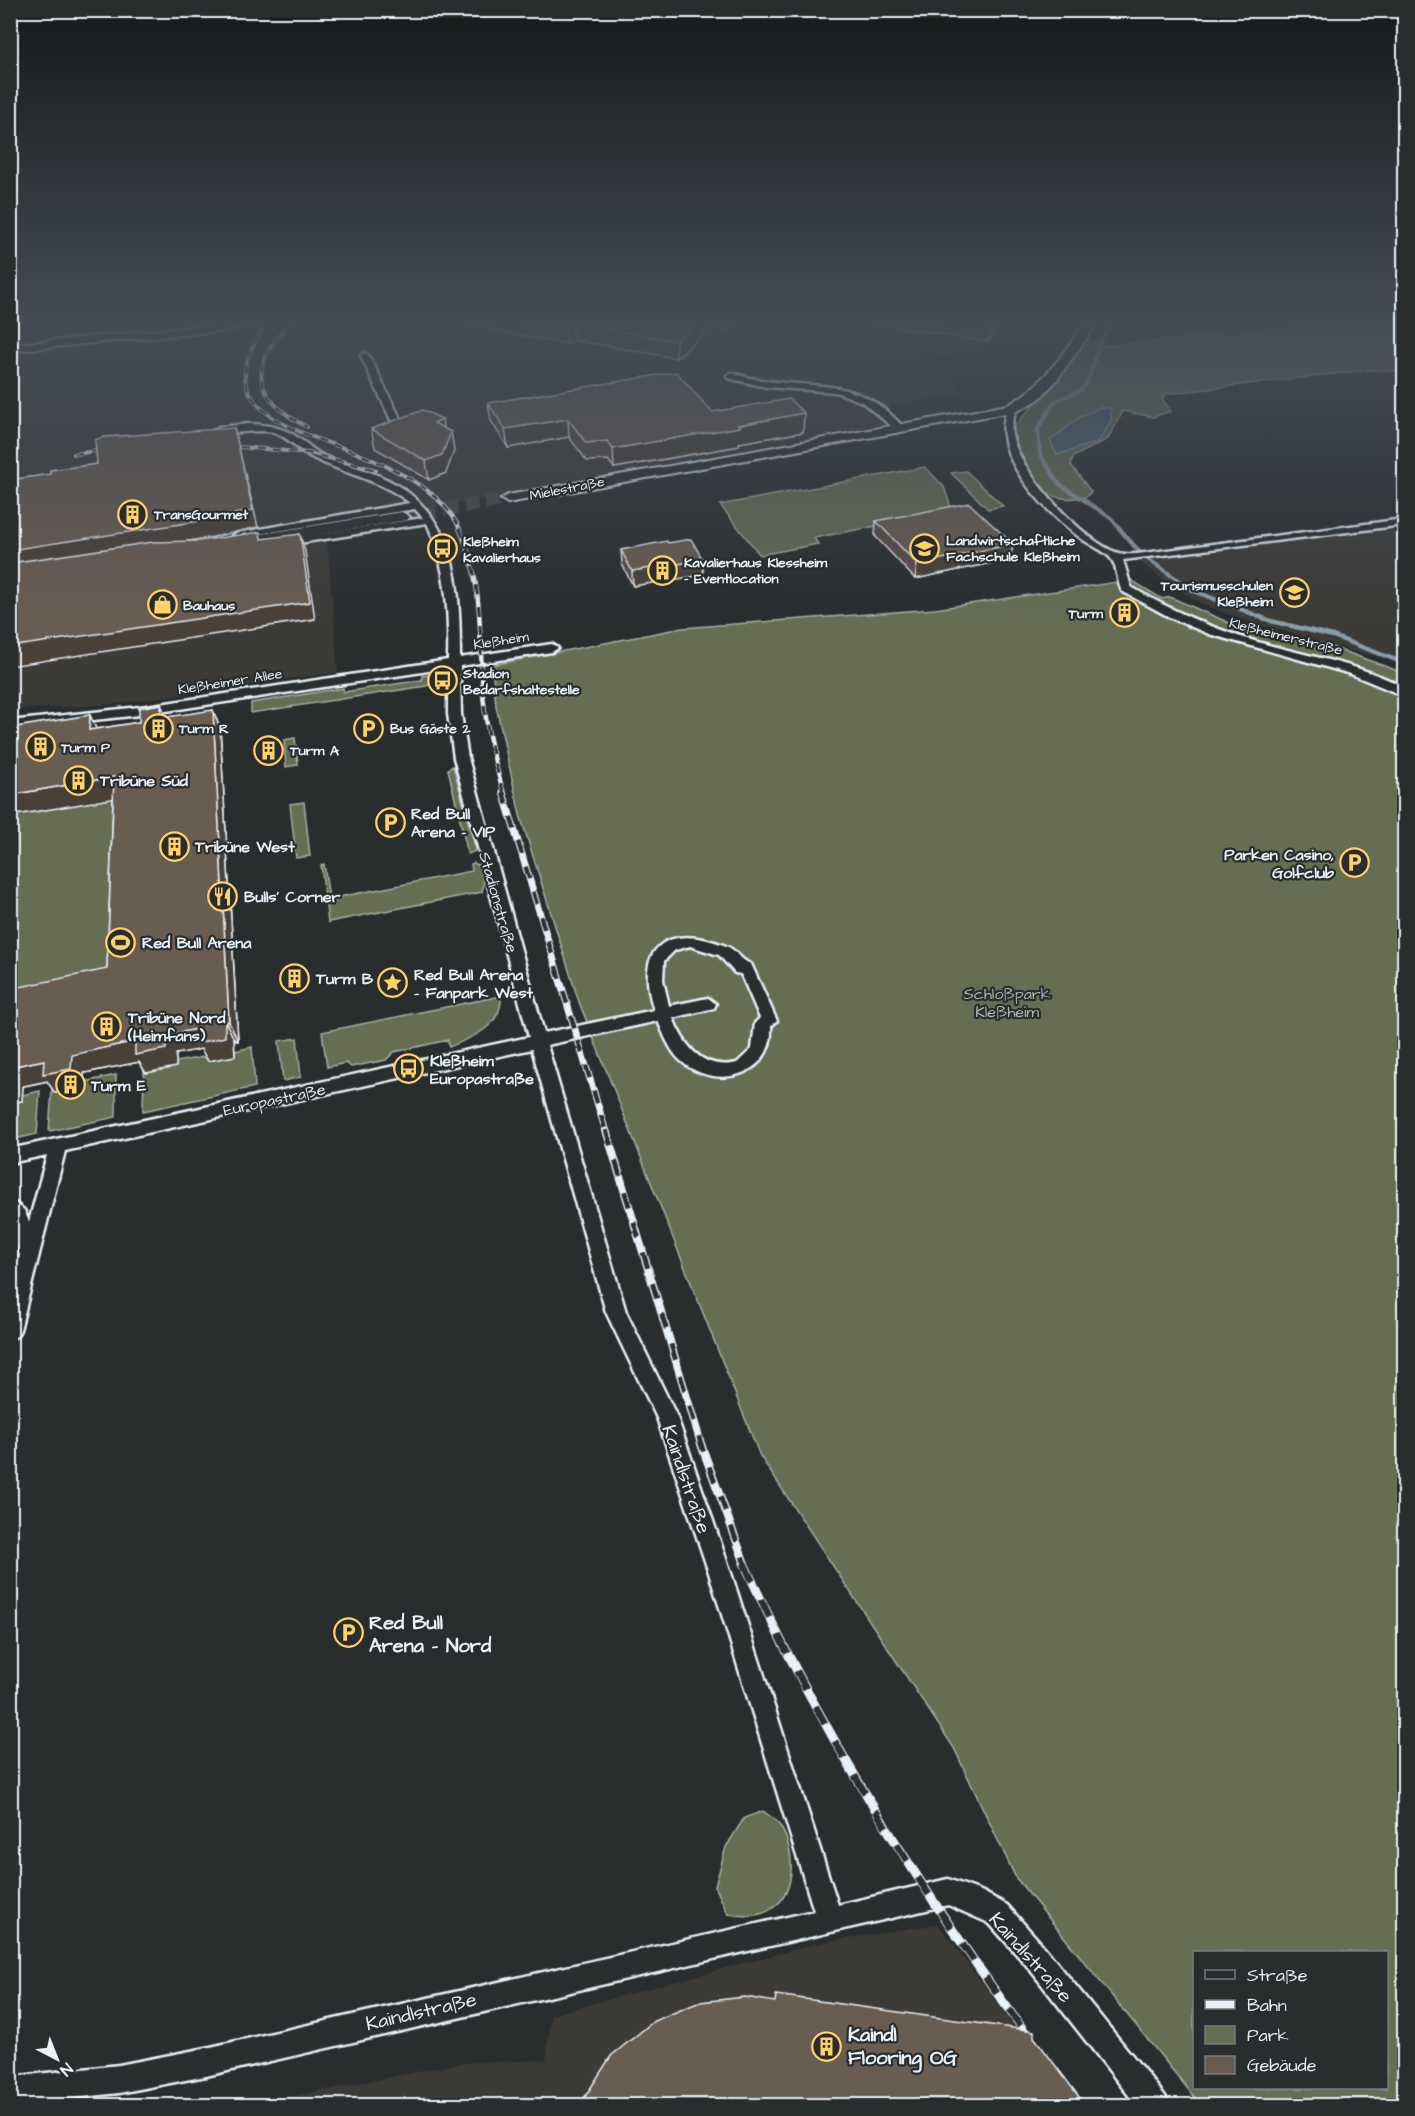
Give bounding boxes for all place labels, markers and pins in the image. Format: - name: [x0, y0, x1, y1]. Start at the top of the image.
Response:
- building icon: TransGourmet: [117, 498, 149, 530]
- place label: TransGourmet: [153, 505, 248, 525]
- place label: Landwirtschaftliche Fachschule Kleßheim: [946, 531, 1081, 567]
- place label: Kleßheim Kavalierhaus: [463, 532, 541, 568]
- school or university icon: Landwirtschaftliche Fachschule Kleßheim: [909, 532, 941, 564]
- bus stop icon: Kleßheim Kavalierhaus: [426, 533, 458, 565]
- place label: Kavalierhaus Klessheim - Eventlocation: [684, 553, 828, 589]
- building icon: Kavalierhaus Klessheim - Eventlocation: [647, 554, 679, 586]
- place label: Tourismusschulen Kleßheim: [1160, 576, 1274, 612]
- school or university icon: Tourismusschulen Kleßheim: [1278, 577, 1310, 609]
- shop icon: Bauhaus: [146, 589, 178, 621]
- place label: Bauhaus: [183, 596, 235, 616]
- building icon: Turm: [1108, 597, 1140, 629]
- place label: Turm: [1068, 604, 1104, 624]
- place label: Stadion Bedarfshaltestelle: [462, 664, 580, 700]
- bus stop icon: Stadion Bedarfshaltestelle: [426, 665, 458, 697]
- building icon: Turm R: [142, 712, 174, 744]
- parking icon: Bus Gäste 2: [353, 712, 385, 744]
- place label: Turm R: [178, 719, 229, 739]
- place label: Bus Gäste 2: [390, 719, 471, 739]
- building icon: Turm P: [24, 731, 56, 763]
- building icon: Turm A: [253, 734, 285, 766]
- place label: Turm P: [60, 738, 110, 758]
- place label: Turm A: [289, 741, 340, 761]
- building icon: Tribüne Süd: [63, 764, 95, 796]
- place label: Tribüne Süd: [99, 770, 189, 792]
- place label: Red Bull Arena - VIP: [411, 803, 496, 843]
- parking icon: Red Bull Arena - VIP: [374, 806, 406, 838]
- building icon: Tribüne West: [158, 830, 190, 862]
- place label: Tribüne West: [194, 836, 295, 858]
- place label: Parken Casino, Golfclub: [1224, 844, 1334, 884]
- parking icon: Parken Casino, Golfclub: [1339, 847, 1371, 879]
- restaurant icon: Bulls' Corner: [207, 880, 239, 912]
- place label: Bulls' Corner: [244, 886, 340, 908]
- sports icon: Red Bull Arena: [105, 926, 137, 958]
- place label: Red Bull Arena: [142, 932, 252, 954]
- building icon: Turm B: [279, 962, 311, 994]
- place label: Red Bull Arena - Fanpark West: [414, 964, 533, 1004]
- place icon: Red Bull Arena - Fanpark West: [377, 967, 409, 999]
- place label: Turm B: [315, 968, 374, 990]
- place label: Tribüne Nord (Heimfans): [127, 1007, 226, 1047]
- building icon: Tribüne Nord (Heimfans): [91, 1010, 123, 1042]
- place label: Kleßheim Europastraße: [430, 1050, 534, 1090]
- bus stop icon: Kleßheim Europastraße: [393, 1053, 425, 1085]
- building icon: Turm E: [54, 1069, 86, 1101]
- place label: Turm E: [90, 1075, 147, 1097]
- place label: Red Bull Arena - Nord: [369, 1609, 492, 1660]
- parking icon: Red Bull Arena - Nord: [332, 1617, 364, 1649]
- place label: Kaindl Flooring OG: [848, 2021, 957, 2073]
- building icon: Kaindl Flooring OG: [811, 2030, 843, 2062]

